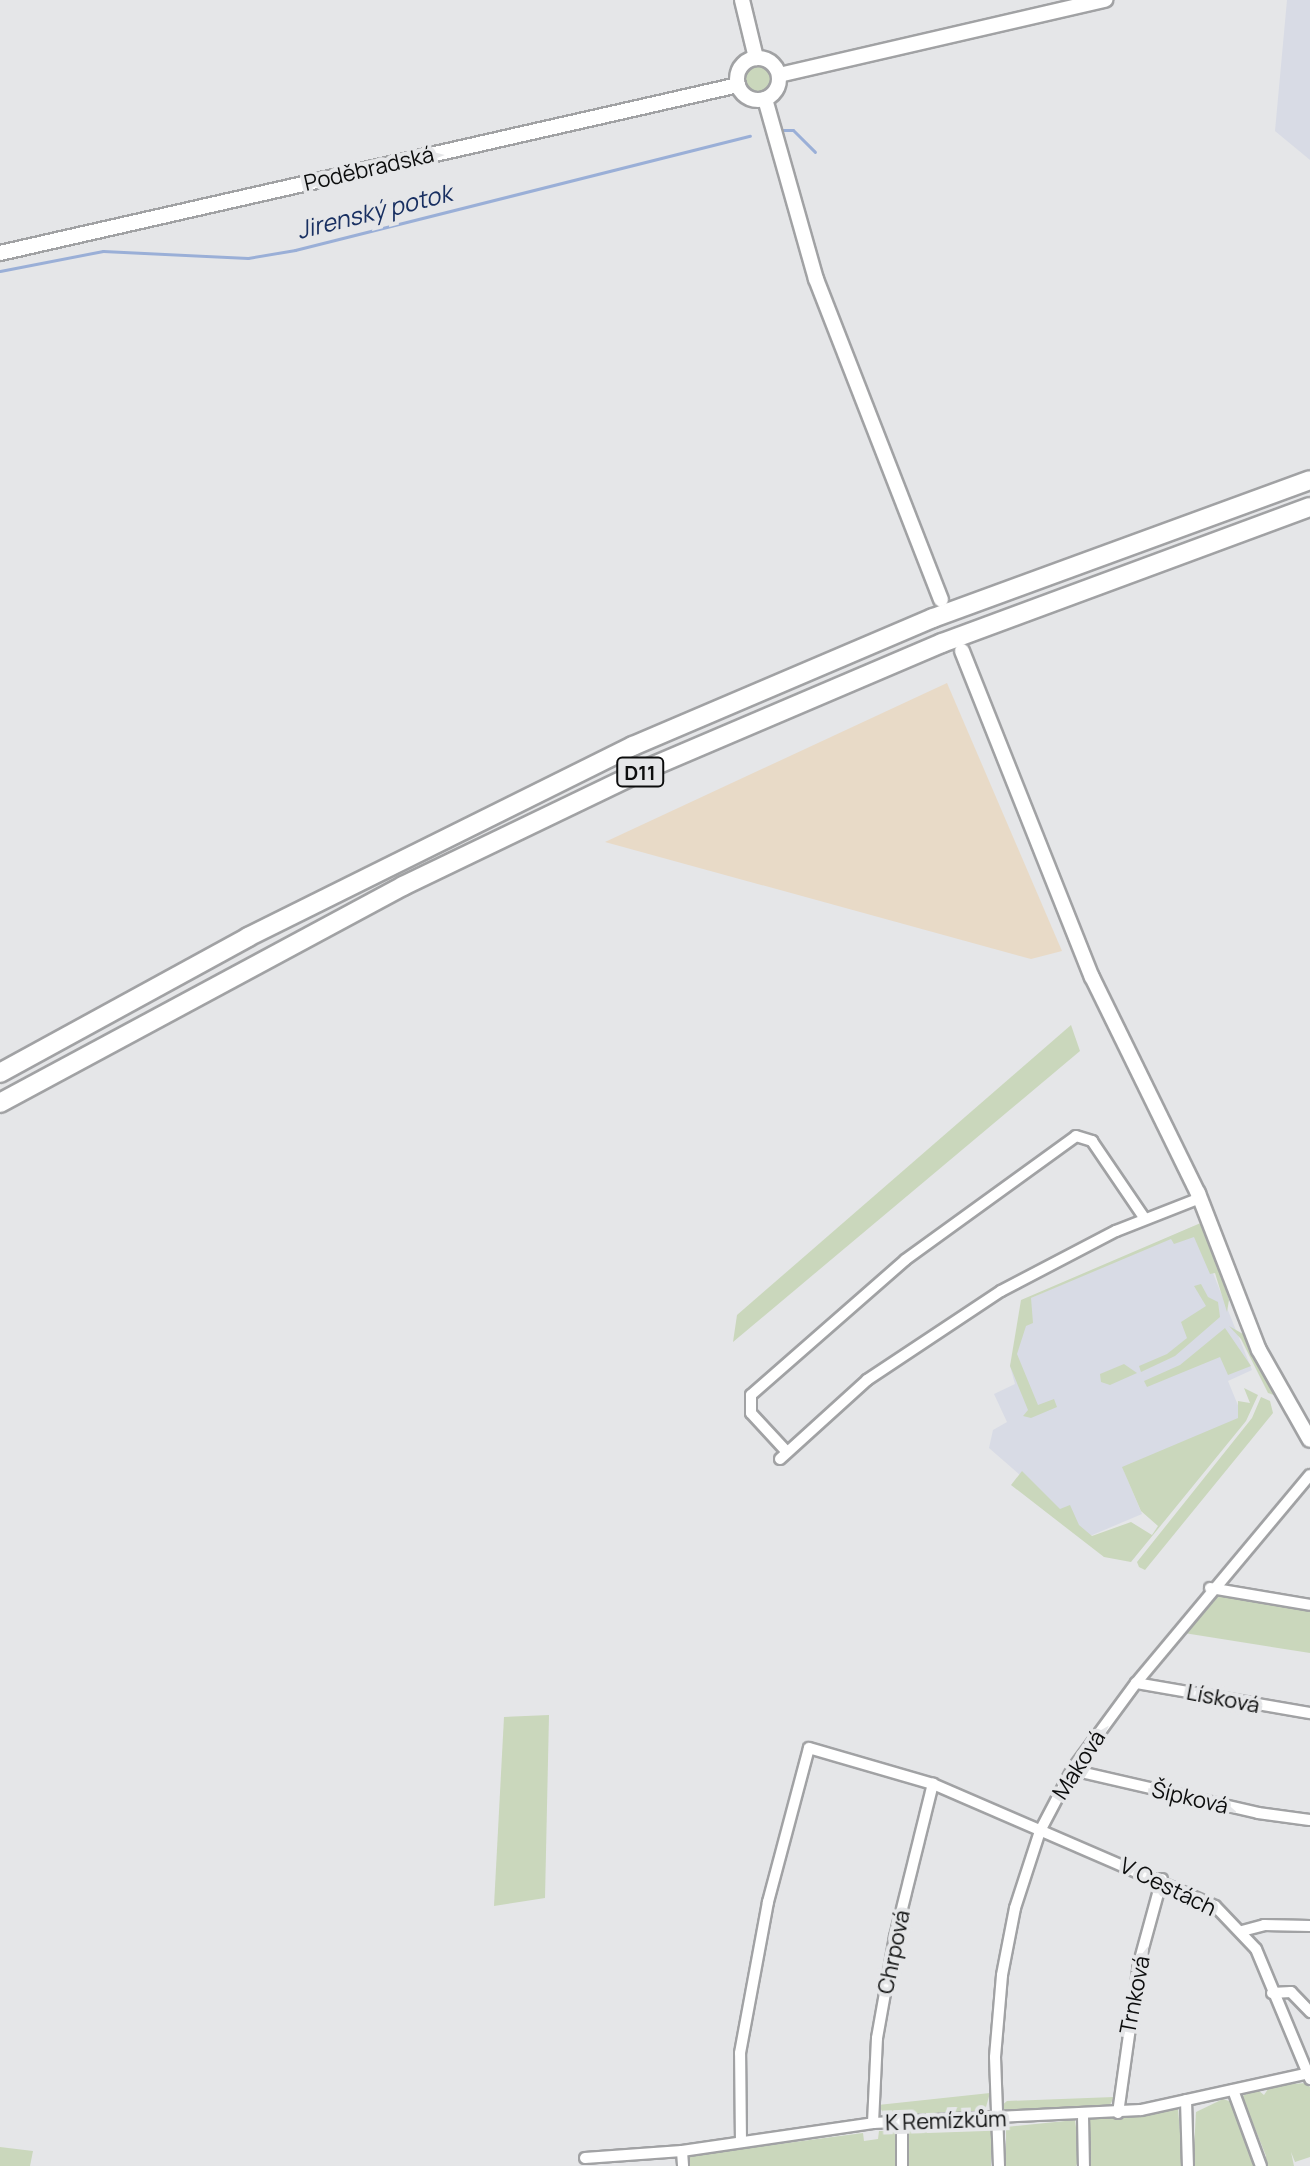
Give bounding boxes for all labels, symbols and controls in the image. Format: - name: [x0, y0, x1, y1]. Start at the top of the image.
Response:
- street label: Poděbradská: [301, 141, 437, 197]
- water label: Jirenský potok: [294, 178, 454, 244]
- road number: D11: [616, 756, 664, 788]
- street label: Lísková: [1184, 1679, 1262, 1719]
- street label: Maková: [1047, 1726, 1111, 1804]
- street label: Šípková: [1149, 1776, 1231, 1820]
- street label: V Cestách: [1115, 1852, 1221, 1922]
- street label: Chrpová: [872, 1908, 916, 1996]
- street label: Trnková: [1115, 1954, 1155, 2036]
- street label: K Remízkům: [885, 2106, 1007, 2136]

